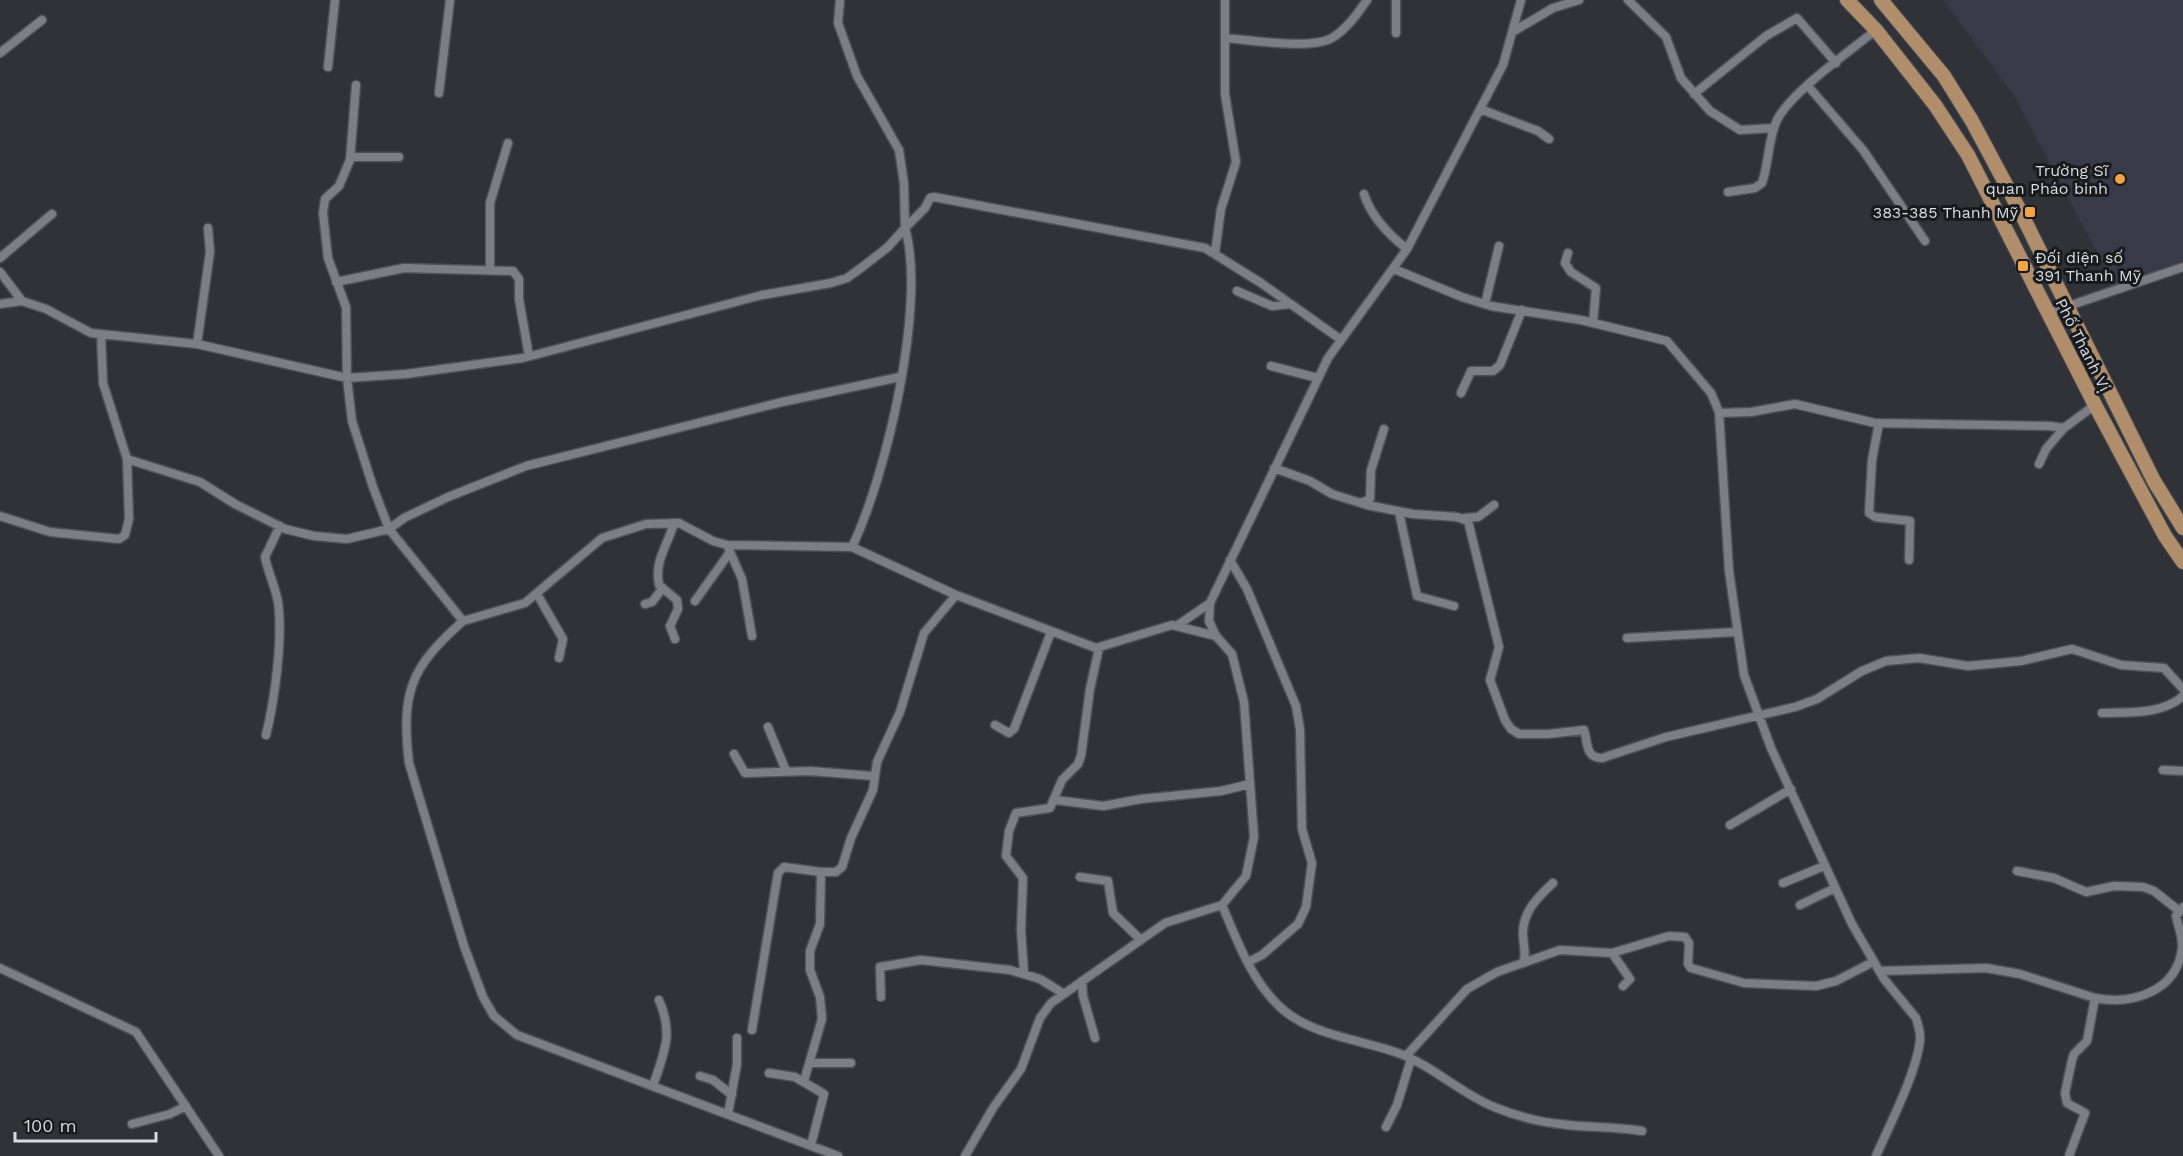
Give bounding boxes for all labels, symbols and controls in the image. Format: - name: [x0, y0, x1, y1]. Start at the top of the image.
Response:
- place label: Trường Sĩ quan Pháo binh: [1986, 161, 2110, 198]
- marker: Trường Sĩ quan Pháo binh: [2113, 172, 2127, 186]
- place label: 383-385 Thanh Mỹ: [1873, 203, 2019, 222]
- marker: 383-385 Thanh Mỹ: [2023, 205, 2037, 219]
- place label: Đối diện số 391 Thanh Mỹ: [2035, 248, 2142, 285]
- marker: Đối diện số 391 Thanh Mỹ: [2016, 259, 2030, 273]
- street label: Phố Thanh Vị: [2051, 295, 2115, 395]
- scale bar: [15, 1105, 156, 1143]
- text: 100 m: [24, 1115, 77, 1136]

